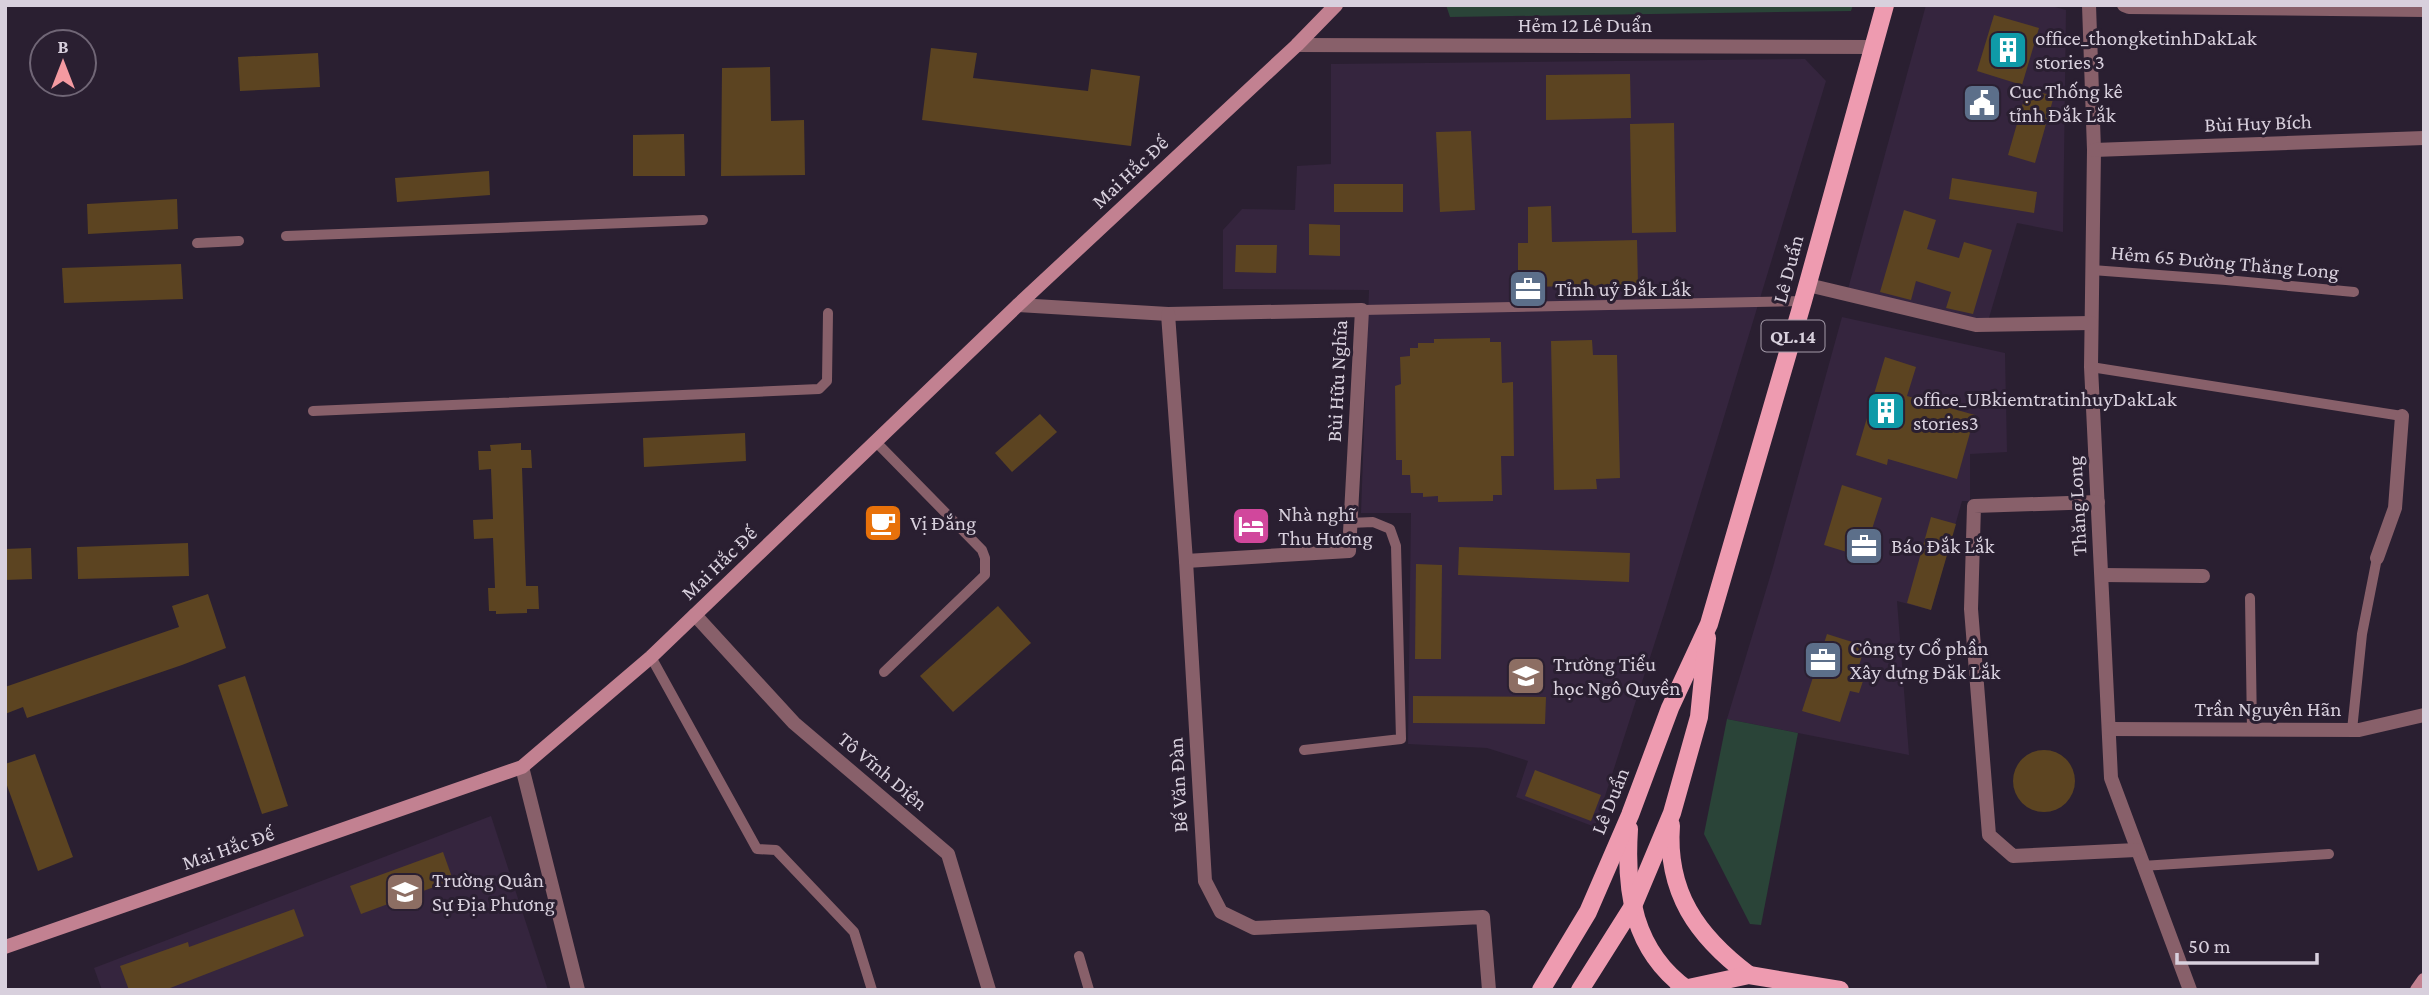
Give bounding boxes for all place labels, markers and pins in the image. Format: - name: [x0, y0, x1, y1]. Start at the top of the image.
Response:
- place label: office_thongketinhDakLak stories 3: [2035, 26, 2257, 74]
- building icon: office_thongketinhDakLak stories 3: [1987, 29, 2029, 71]
- place label: Cục Thống kê tỉnh Đắk Lắk: [2009, 79, 2123, 127]
- public building icon: Cục Thống kê tỉnh Đắk Lắk: [1961, 82, 2003, 124]
- office icon: Tỉnh uỷ Đắk Lắk: [1507, 268, 1549, 310]
- place label: Tỉnh uỷ Đắk Lắk: [1555, 277, 1691, 301]
- place label: office_UBkiemtratinhuyDakLak stories3: [1913, 387, 2177, 435]
- building icon: office_UBkiemtratinhuyDakLak stories3: [1865, 390, 1907, 432]
- cafe icon: Vị Đắng: [862, 502, 904, 544]
- place label: Nhà nghĩ Thu Hương: [1278, 502, 1373, 550]
- hotel icon: Nhà nghĩ Thu Hương: [1230, 505, 1272, 547]
- place label: Vị Đắng: [910, 511, 976, 535]
- office icon: Báo Đắk Lắk: [1843, 525, 1885, 567]
- place label: Báo Đắk Lắk: [1891, 534, 1994, 558]
- place label: Công ty Cổ phần Xây dựng Đăk Lắk: [1850, 636, 2000, 684]
- office icon: Công ty Cổ phần Xây dựng Đăk Lắk: [1802, 639, 1844, 681]
- place label: Trường Tiểu học Ngô Quyền: [1553, 652, 1681, 700]
- school or university icon: Trường Tiểu học Ngô Quyền: [1505, 655, 1547, 697]
- place label: Trường Quân Sự Địa Phương: [432, 868, 555, 916]
- school or university icon: Trường Quân Sự Địa Phương: [384, 871, 426, 913]

